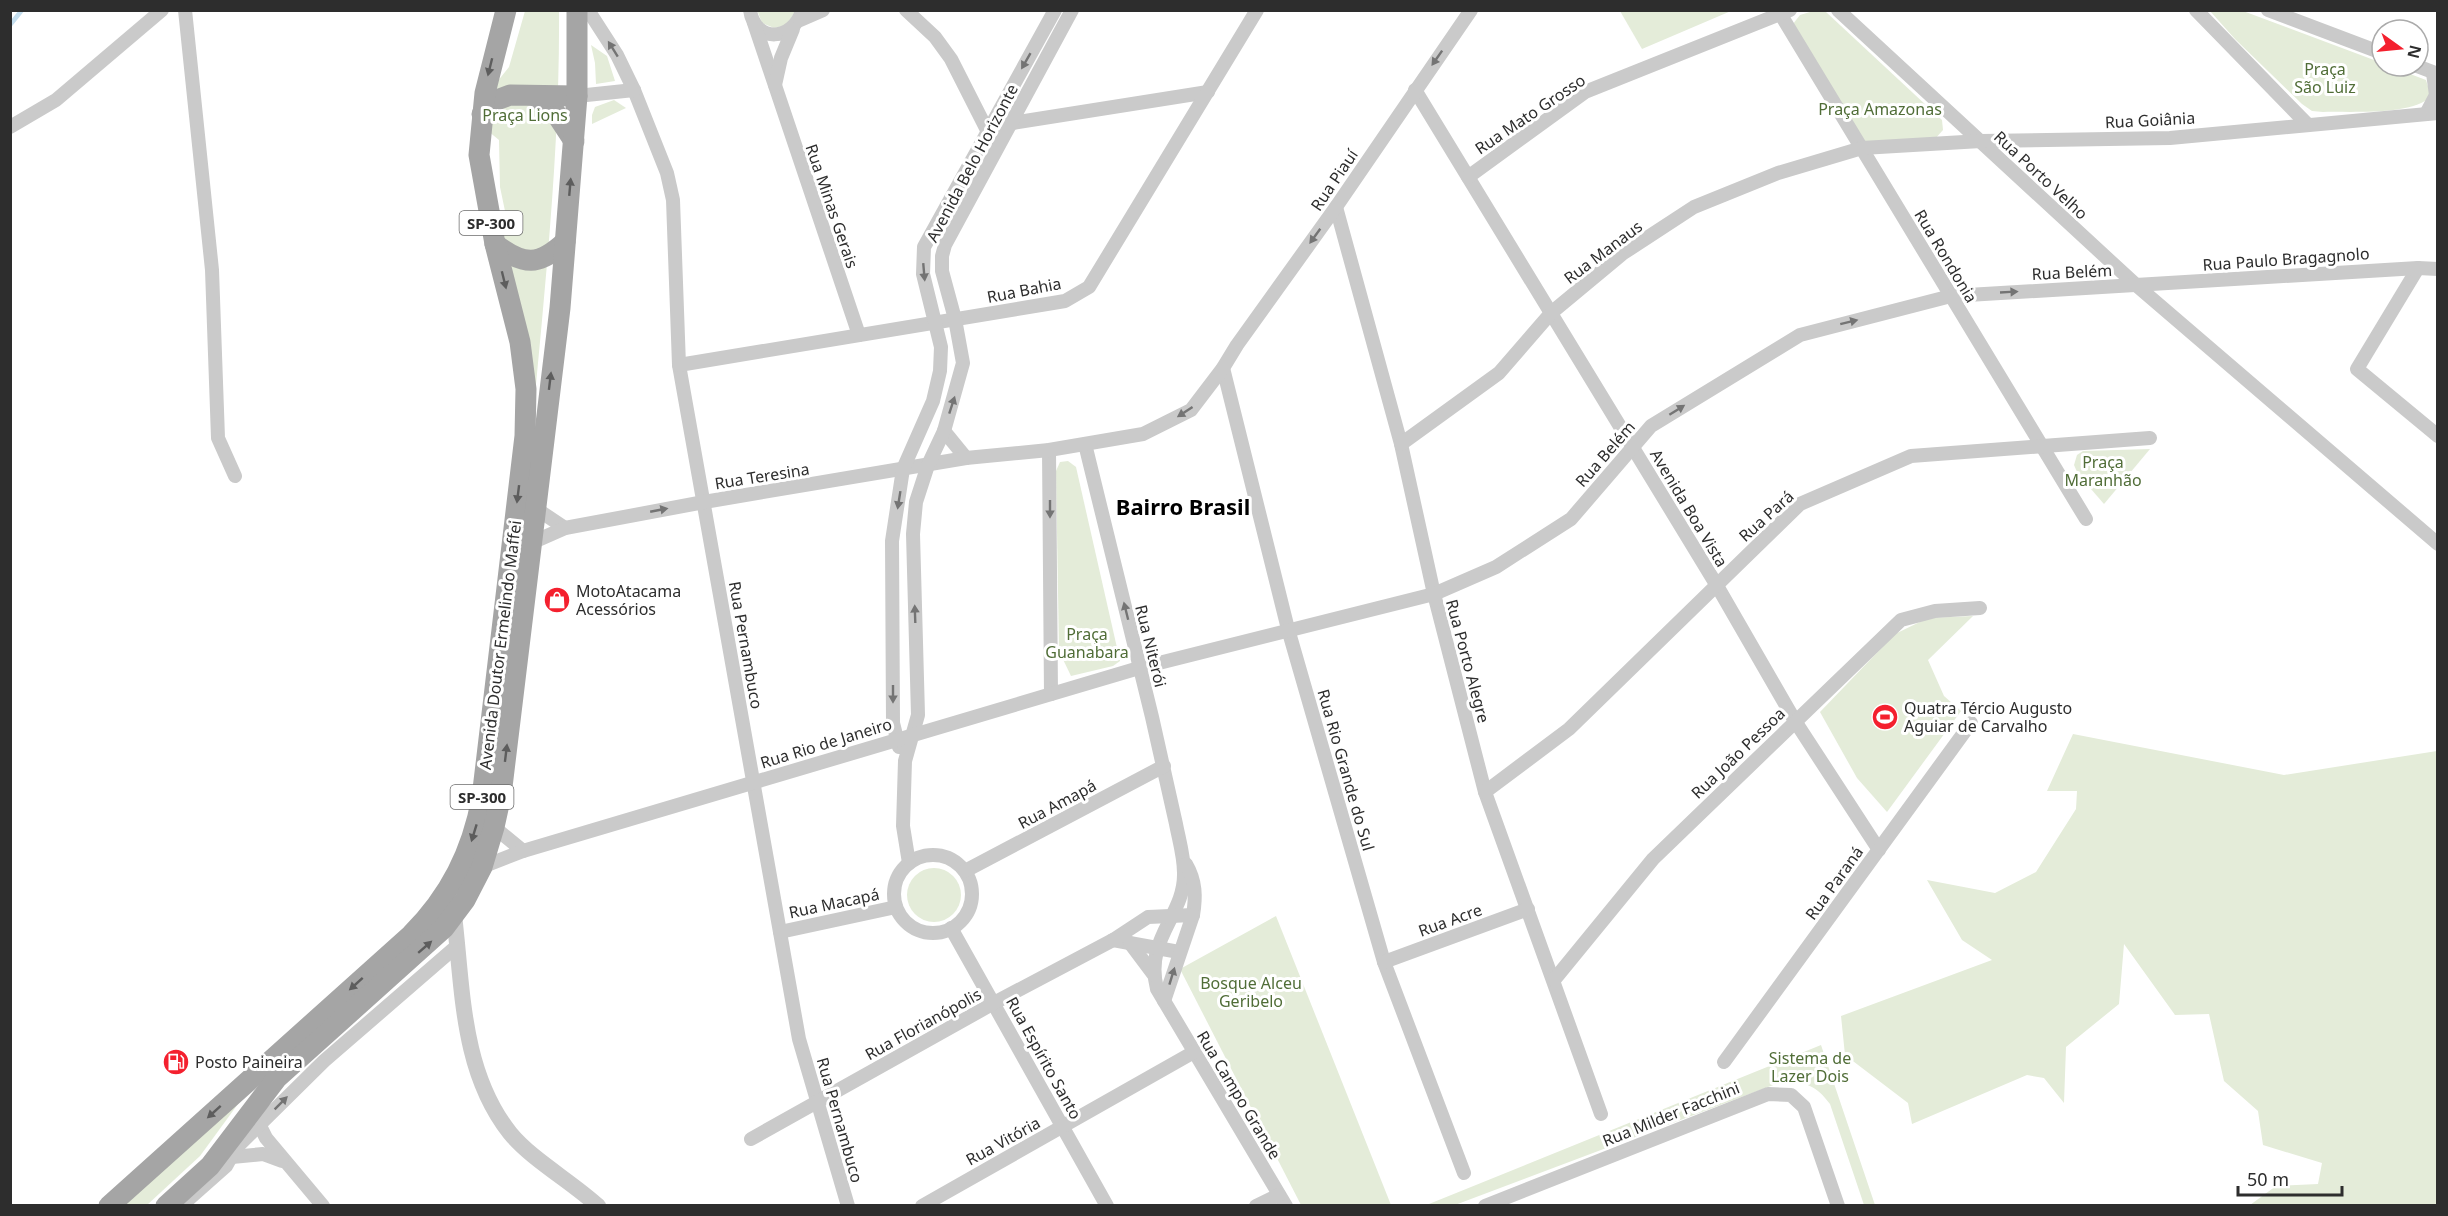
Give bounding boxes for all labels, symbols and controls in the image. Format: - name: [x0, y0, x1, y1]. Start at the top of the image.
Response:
- north arrow: [2370, 18, 2430, 78]
- one-way arrow: [607, 41, 618, 57]
- text: N: [2402, 43, 2427, 61]
- one-way arrow: [1431, 50, 1443, 66]
- one-way arrow: [1021, 53, 1031, 70]
- one-way arrow: [485, 58, 494, 77]
- park label: Praça São Luiz: [2294, 58, 2356, 98]
- street label: Rua Mato Grosso: [1470, 69, 1590, 159]
- street label: Avenida Belo Horizonte: [921, 80, 1023, 246]
- park label: Praça Amazonas: [1818, 98, 1942, 120]
- park label: Praça Lions: [482, 104, 568, 126]
- street label: Rua Goiânia: [2104, 107, 2196, 133]
- street label: Rua Porto Velho: [1989, 126, 2093, 224]
- street label: Rua Minas Gerais: [800, 141, 864, 271]
- street label: Rua Piauí: [1305, 144, 1363, 215]
- one-way arrow: [565, 177, 575, 196]
- street label: Rua Rondonia: [1910, 205, 1982, 307]
- road number: SP-300: [460, 211, 522, 235]
- street label: Rua Manaus: [1559, 215, 1647, 289]
- one-way arrow: [1309, 228, 1321, 244]
- street label: Rua Paulo Bragagnolo: [2202, 242, 2370, 276]
- street label: Rua Belém: [2031, 259, 2113, 285]
- one-way arrow: [919, 263, 929, 282]
- one-way arrow: [500, 271, 509, 289]
- street label: Rua Bahia: [985, 272, 1063, 308]
- one-way arrow: [1999, 288, 2018, 297]
- one-way arrow: [1840, 317, 1858, 327]
- one-way arrow: [546, 371, 555, 390]
- one-way arrow: [948, 396, 958, 414]
- one-way arrow: [1669, 405, 1685, 416]
- one-way arrow: [1177, 406, 1194, 417]
- street label: Rua Belém: [1570, 416, 1640, 492]
- street label: Avenida Boa Vista: [1645, 445, 1733, 571]
- park label: Praça Maranhão: [2064, 451, 2142, 491]
- street label: Rua Teresina: [713, 458, 811, 494]
- one-way arrow: [514, 484, 523, 503]
- street label: Rua Pará: [1734, 485, 1798, 547]
- one-way arrow: [894, 490, 903, 509]
- district label: Bairro Brasil: [1116, 491, 1250, 521]
- one-way arrow: [1045, 499, 1055, 518]
- one-way arrow: [649, 506, 668, 515]
- street label: Avenida Doutor Ermelindo Maffei: [474, 519, 526, 771]
- street label: Rua Pernambuco: [724, 579, 768, 711]
- place label: MotoAtacama Acessórios: [576, 580, 681, 620]
- shop icon: MotoAtacama Acessórios: [542, 585, 572, 615]
- street label: Rua Porto Alegre: [1441, 597, 1495, 725]
- one-way arrow: [1120, 602, 1130, 620]
- street label: Rua Niterói: [1130, 603, 1172, 689]
- one-way arrow: [910, 604, 920, 623]
- park label: Praça Guanabara: [1045, 623, 1129, 663]
- one-way arrow: [888, 685, 898, 704]
- street label: Rua Rio Grande do Sul: [1312, 687, 1380, 853]
- place label: Quatra Tércio Augusto Aguiar de Carvalho: [1904, 697, 2072, 737]
- sports icon: Quatra Tércio Augusto Aguiar de Carvalho: [1870, 702, 1900, 732]
- street label: Rua João Pessoa: [1686, 703, 1790, 803]
- street label: Rua Rio de Janeiro: [758, 713, 894, 773]
- one-way arrow: [501, 743, 511, 762]
- street label: Rua Amapá: [1014, 774, 1100, 834]
- road number: SP-300: [450, 785, 514, 809]
- one-way arrow: [469, 824, 478, 842]
- street label: Rua Paraná: [1800, 842, 1868, 924]
- street label: Rua Macapá: [787, 883, 881, 923]
- street label: Rua Acre: [1415, 898, 1485, 942]
- one-way arrow: [417, 941, 432, 954]
- one-way arrow: [1168, 967, 1177, 985]
- park label: Bosque Alceu Geribelo: [1200, 972, 1302, 1012]
- one-way arrow: [349, 977, 364, 991]
- street label: Rua Florianópolis: [861, 983, 985, 1065]
- street label: Rua Espírito Santo: [1001, 993, 1087, 1123]
- street label: Rua Campo Grande: [1192, 1027, 1286, 1163]
- fuel station icon: Posto Paineira: [161, 1047, 191, 1077]
- park label: Sistema de Lazer Dois: [1769, 1047, 1851, 1087]
- place label: Posto Paineira: [195, 1051, 303, 1073]
- street label: Rua Pernambuco: [812, 1055, 868, 1185]
- street label: Rua Milder Facchini: [1599, 1076, 1743, 1152]
- one-way arrow: [273, 1097, 287, 1111]
- one-way arrow: [207, 1105, 222, 1118]
- street label: Rua Vitória: [962, 1112, 1044, 1170]
- scale bar: [2238, 1159, 2342, 1197]
- text: 50 m: [2247, 1167, 2289, 1191]

